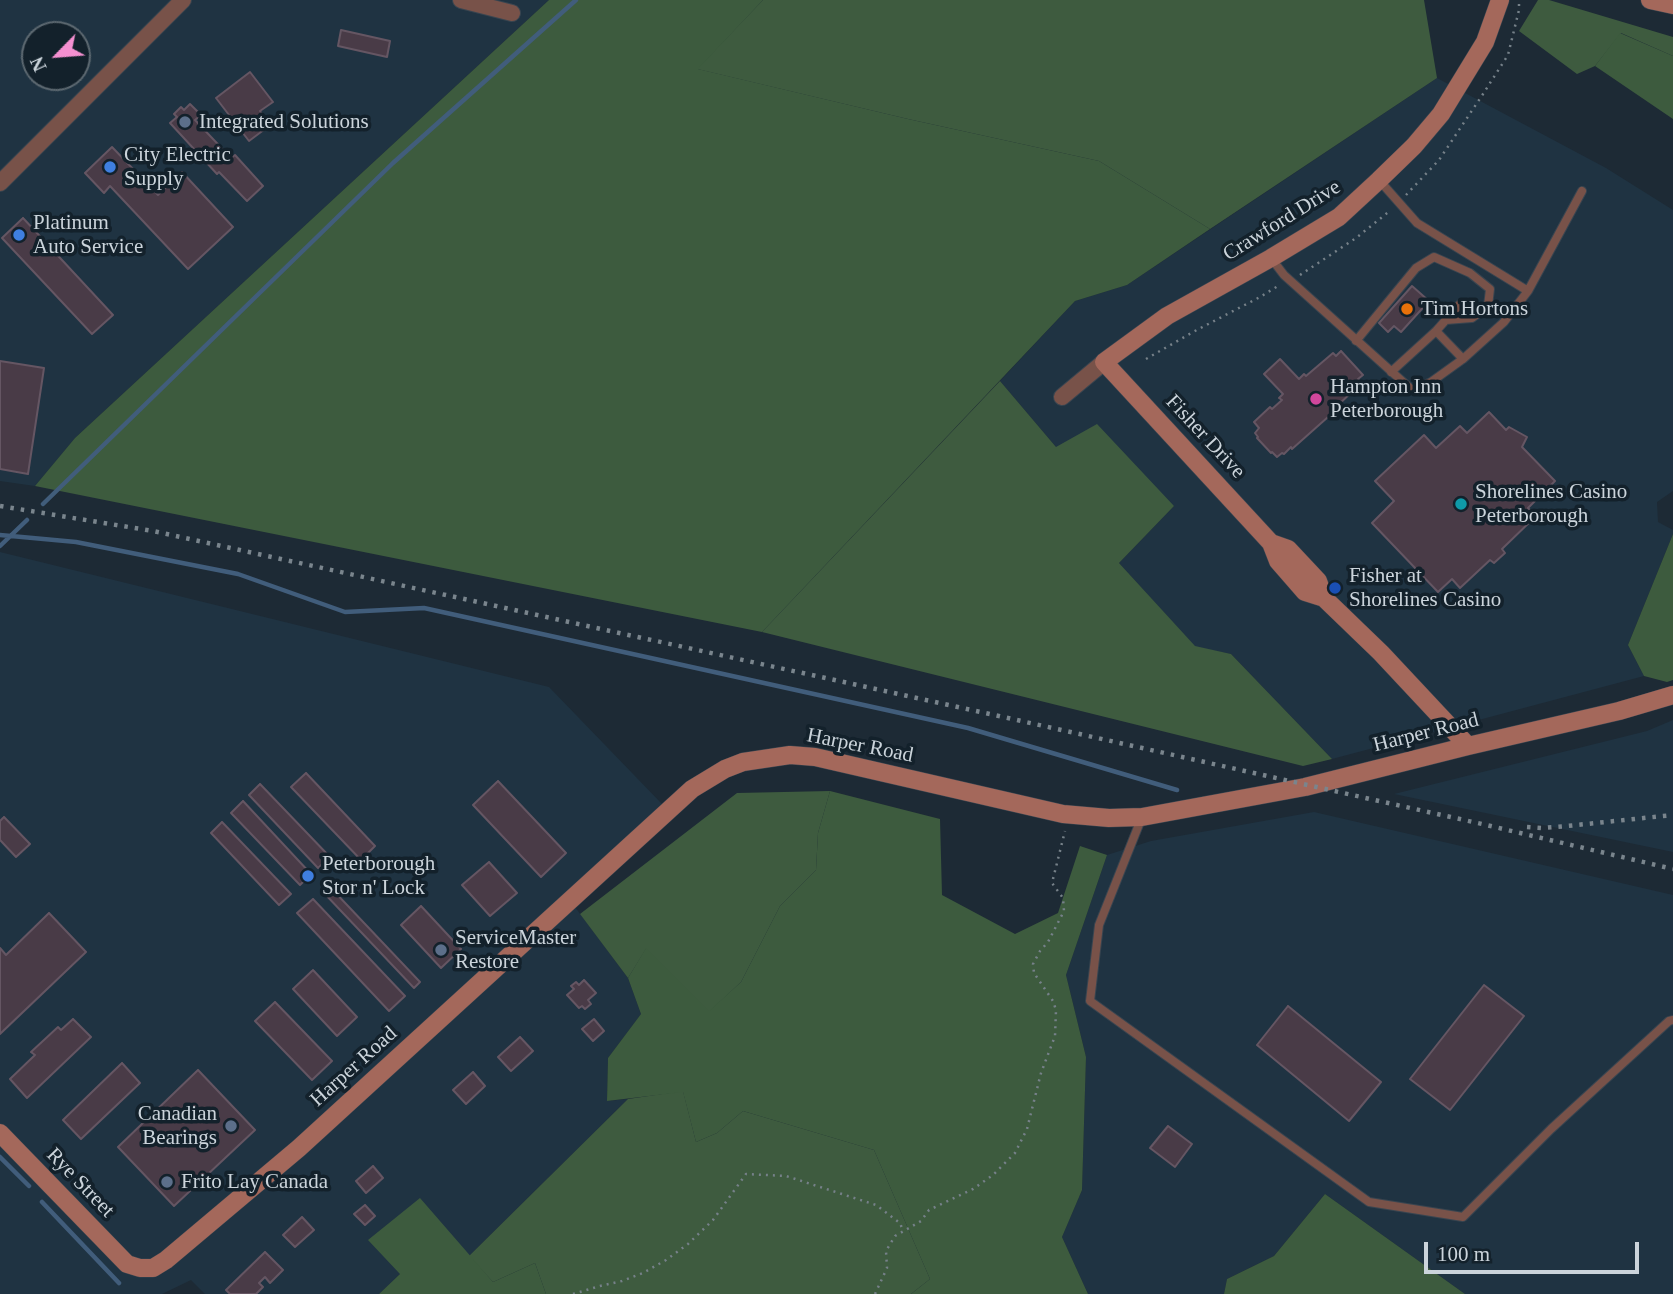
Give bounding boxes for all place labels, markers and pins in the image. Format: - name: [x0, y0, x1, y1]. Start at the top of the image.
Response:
- place label: Integrated Solutions: [199, 109, 369, 135]
- marker: Integrated Solutions: [177, 114, 193, 130]
- place label: City Electric Supply: [124, 142, 231, 192]
- marker: City Electric Supply: [102, 159, 118, 175]
- place label: Platinum Auto Service: [33, 210, 143, 260]
- marker: Platinum Auto Service: [11, 227, 27, 243]
- place label: Tim Hortons: [1421, 296, 1528, 322]
- marker: Tim Hortons: [1399, 301, 1415, 317]
- place label: Hampton Inn Peterborough: [1330, 374, 1443, 424]
- marker: Hampton Inn Peterborough: [1308, 391, 1324, 407]
- place label: Shorelines Casino Peterborough: [1475, 479, 1627, 529]
- marker: Shorelines Casino Peterborough: [1453, 496, 1469, 512]
- place label: Fisher at Shorelines Casino: [1349, 563, 1501, 613]
- marker: Fisher at Shorelines Casino: [1327, 580, 1343, 596]
- place label: Peterborough Stor n' Lock: [322, 851, 435, 901]
- marker: Peterborough Stor n' Lock: [300, 868, 316, 884]
- place label: ServiceMaster Restore: [455, 925, 576, 975]
- marker: ServiceMaster Restore: [433, 942, 449, 958]
- place label: Canadian Bearings: [138, 1101, 217, 1151]
- marker: Canadian Bearings: [223, 1118, 239, 1134]
- place label: Frito Lay Canada: [181, 1169, 328, 1195]
- marker: Frito Lay Canada: [159, 1174, 175, 1190]

